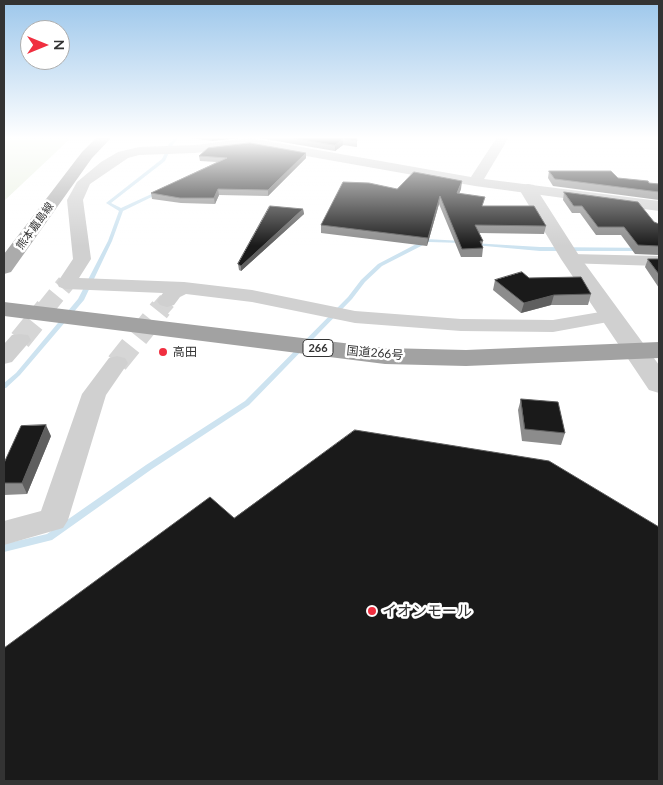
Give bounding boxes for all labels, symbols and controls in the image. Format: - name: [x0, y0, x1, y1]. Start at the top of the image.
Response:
- north arrow: [20, 20, 70, 70]
- text: N: [51, 40, 68, 50]
- street label: 熊本嘉島線: [13, 200, 57, 252]
- road number: 266: [303, 339, 333, 356]
- street label: 国道266号: [346, 343, 404, 363]
- place label: 高田: [173, 345, 197, 359]
- marker: 高田: [157, 346, 169, 358]
- place label: イオンモール: [382, 602, 472, 620]
- marker: イオンモール: [366, 605, 378, 617]

